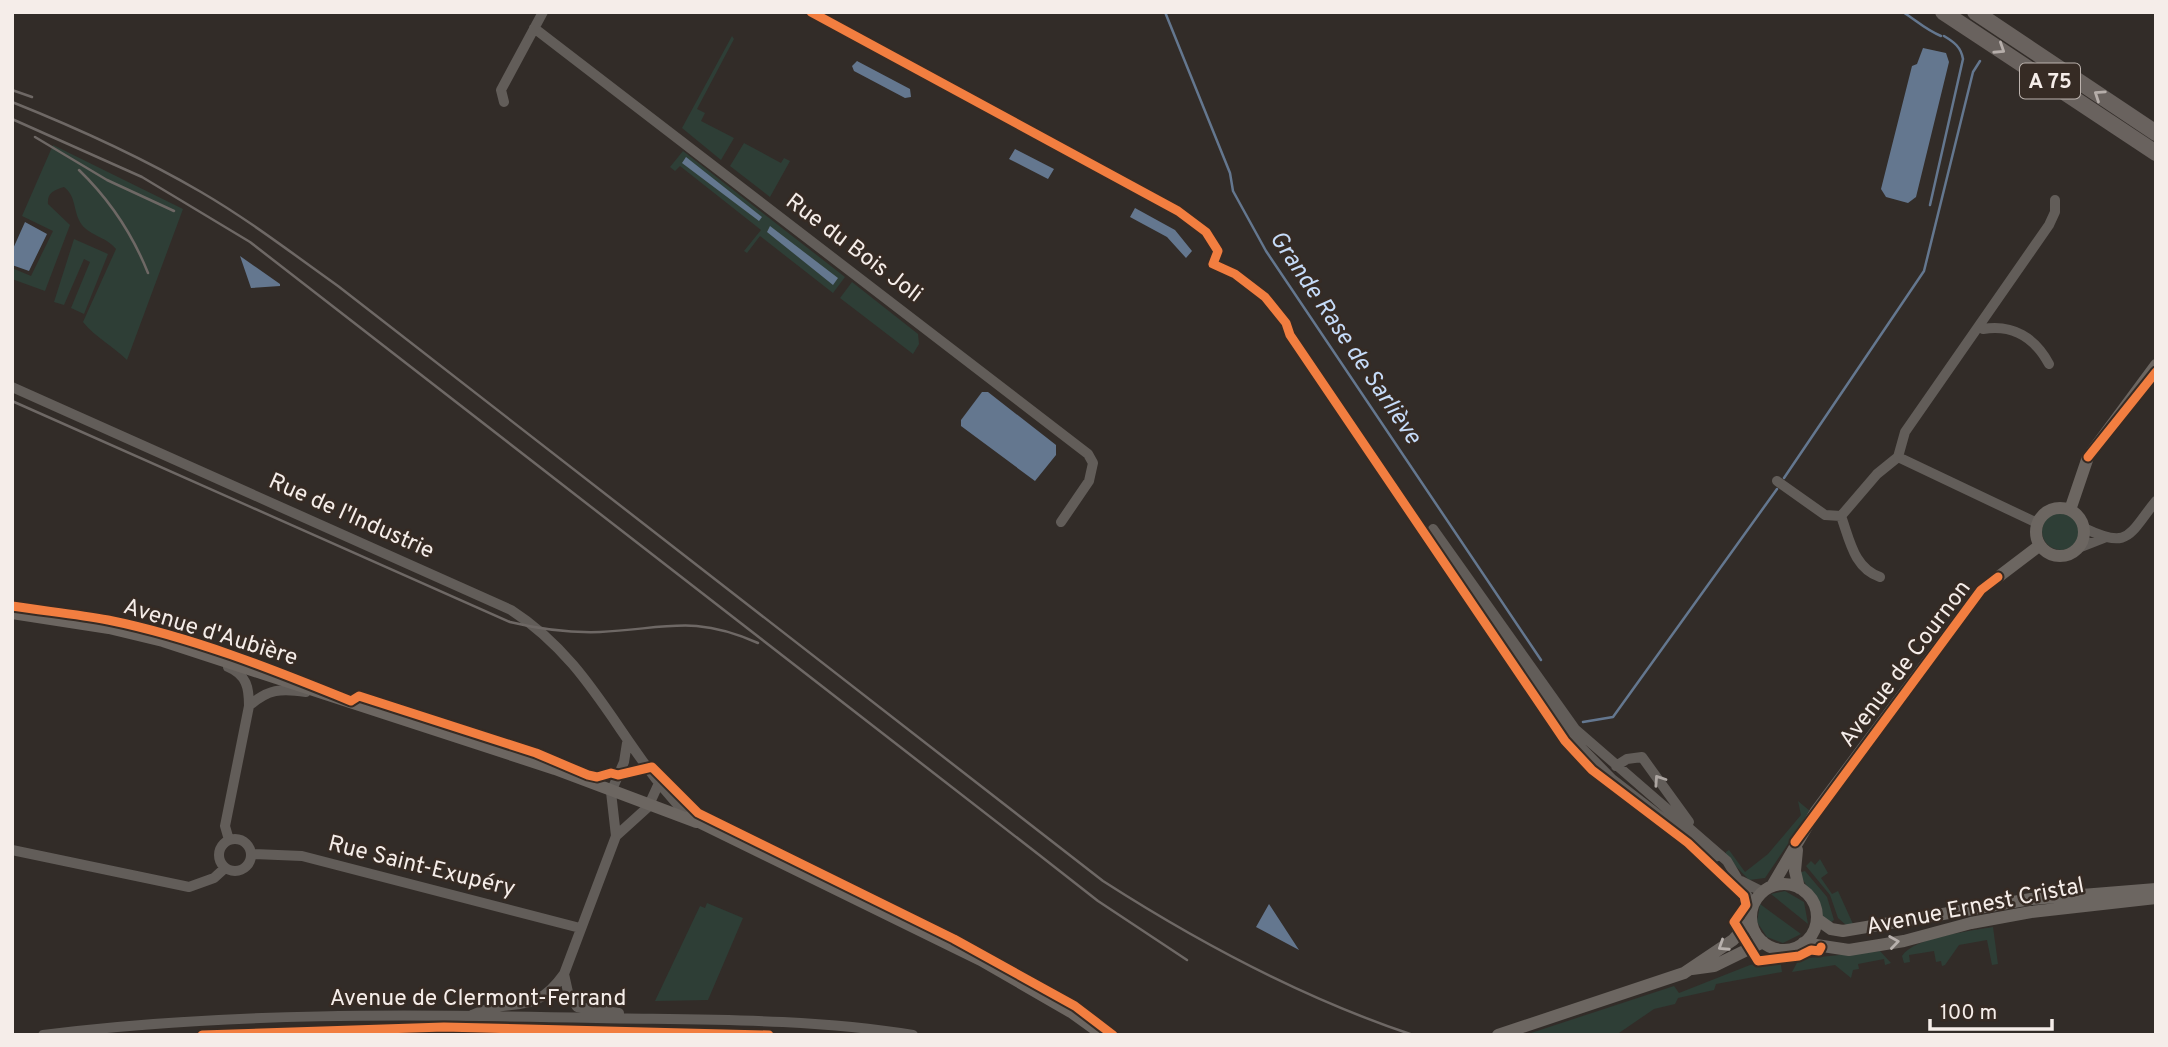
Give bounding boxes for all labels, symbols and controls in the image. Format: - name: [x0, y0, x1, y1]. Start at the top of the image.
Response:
- one-way arrow: [1993, 41, 2006, 54]
- road number: A 75: [2020, 64, 2080, 98]
- one-way arrow: [2094, 90, 2107, 103]
- street label: Rue du Bois Joli: [779, 188, 928, 310]
- water label: Grande Rase de Sarliève: [1262, 226, 1427, 451]
- street label: Rue de l'Industrie: [264, 468, 438, 567]
- street label: Avenue de Cournon: [1834, 575, 1978, 754]
- street label: Avenue d'Aubière: [120, 593, 301, 674]
- one-way arrow: [1655, 775, 1667, 788]
- street label: Rue Saint-Exupéry: [325, 830, 518, 905]
- street label: Avenue Ernest Cristal: [1864, 872, 2087, 943]
- one-way arrow: [1889, 935, 1900, 950]
- one-way arrow: [1717, 938, 1730, 951]
- street label: Avenue de Clermont-Ferrand: [330, 985, 626, 1014]
- scale bar: [1930, 988, 2052, 1032]
- text: 100 m: [1940, 1000, 1997, 1027]

